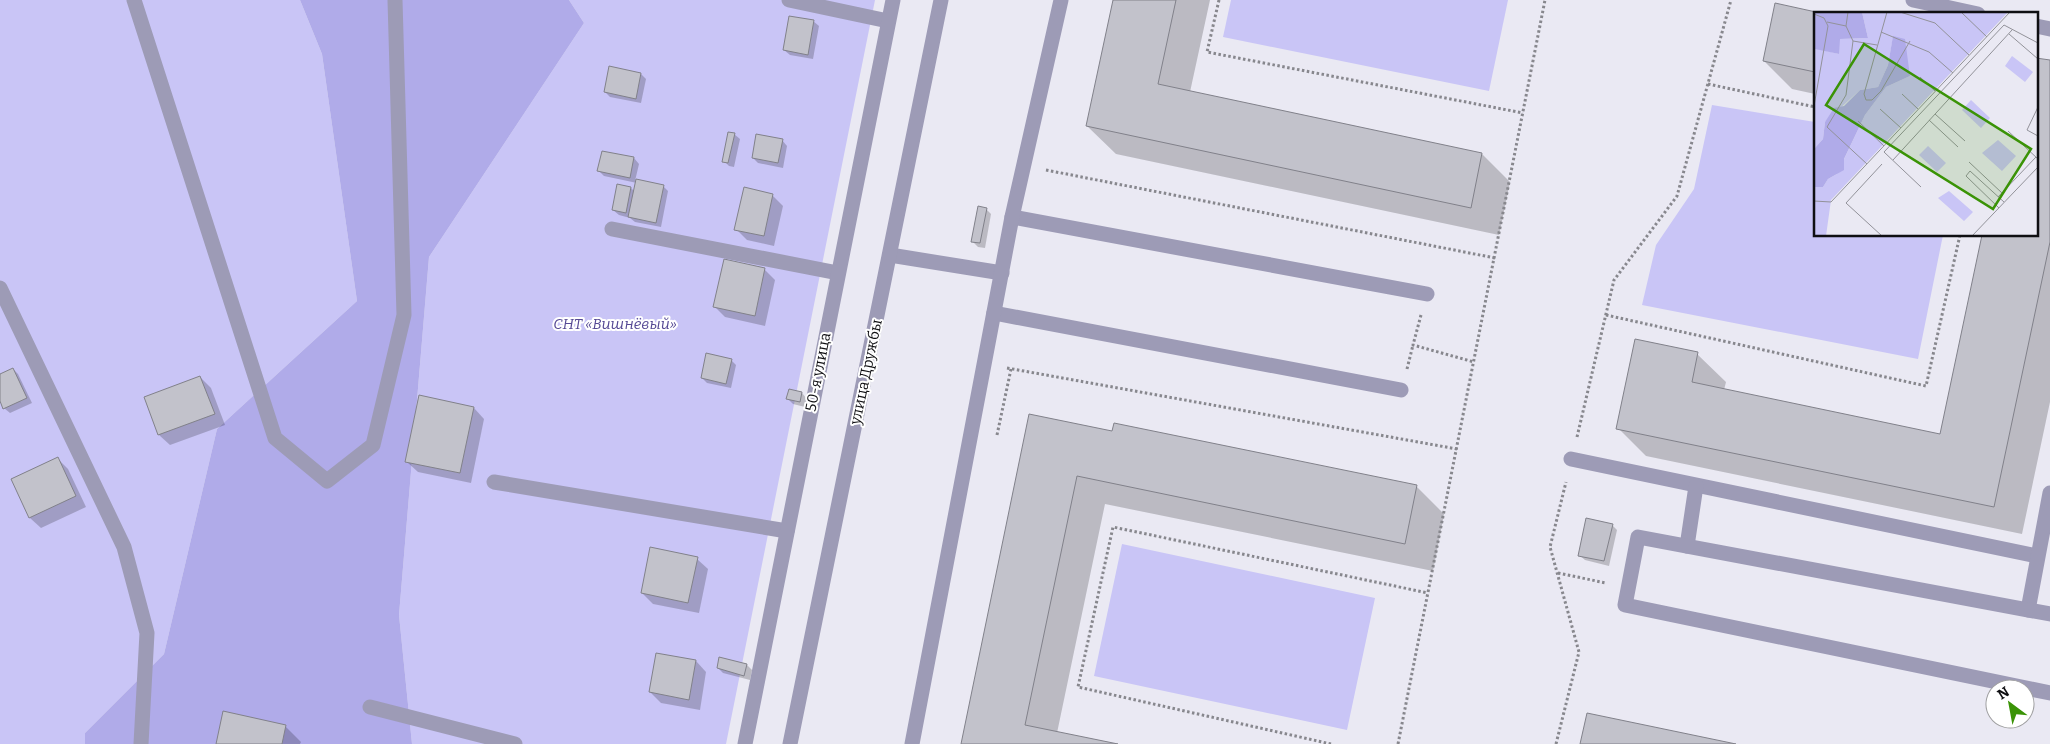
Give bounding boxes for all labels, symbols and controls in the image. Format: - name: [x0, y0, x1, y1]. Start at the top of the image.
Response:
- inset map: [1814, 12, 2038, 236]
- park label: СНТ «Вишнёвый»: [553, 315, 677, 333]
- street label: улица Дружбы: [846, 317, 886, 427]
- street label: 50-я улица: [802, 331, 834, 413]
- north arrow: [1985, 679, 2035, 729]
- text: N: [1994, 683, 2013, 703]

